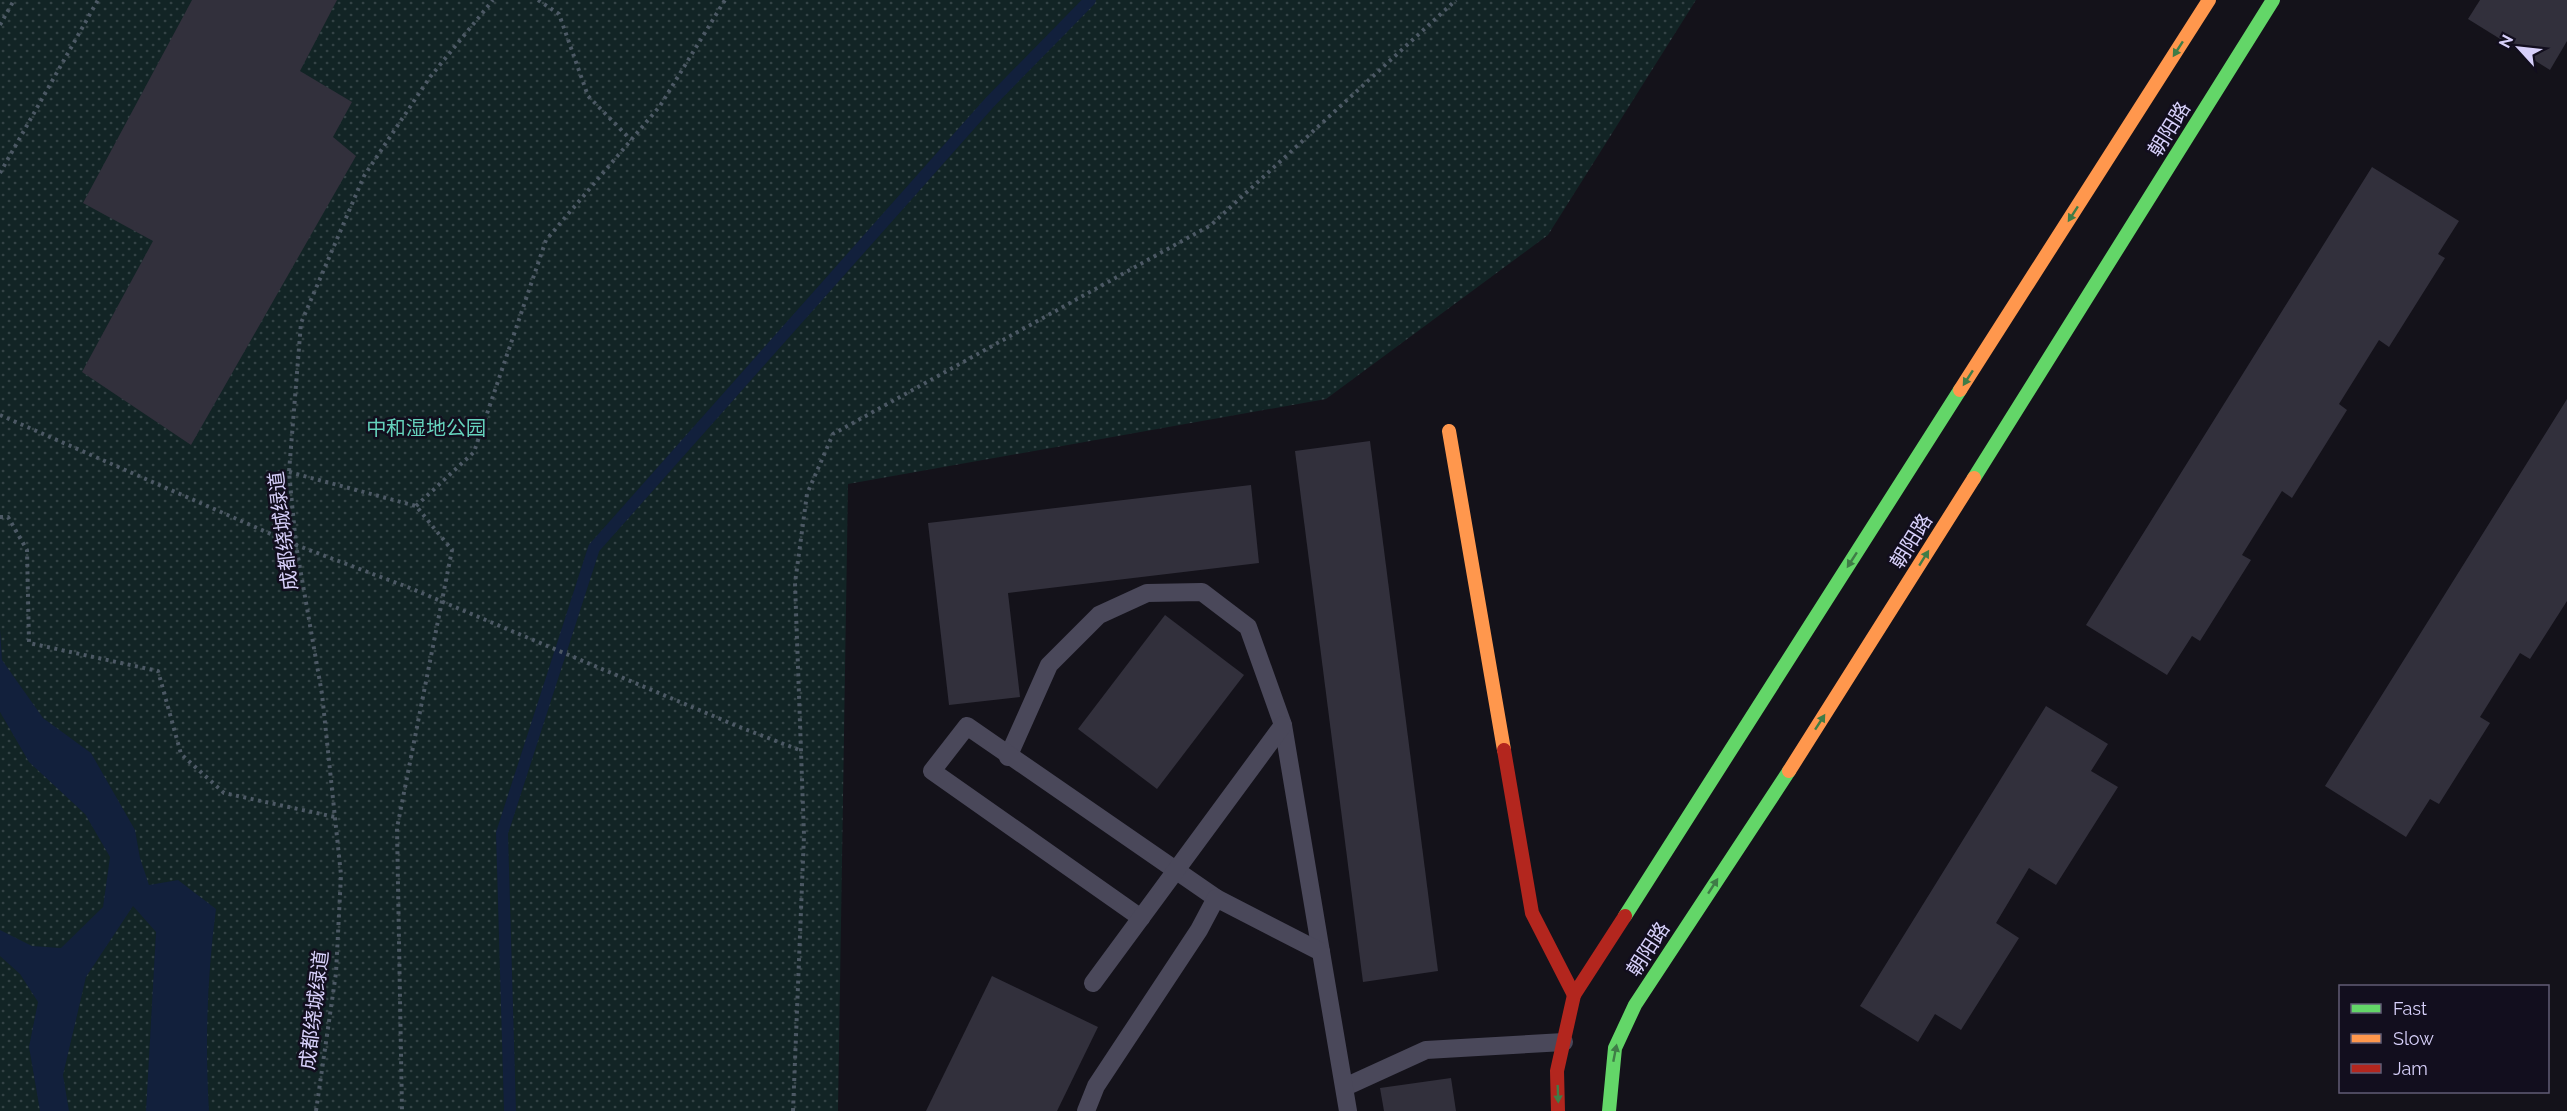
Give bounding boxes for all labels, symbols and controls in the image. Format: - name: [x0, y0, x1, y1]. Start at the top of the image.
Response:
- north arrow: [2489, 18, 2549, 78]
- text: N: [2495, 32, 2517, 51]
- one-way arrow: [2172, 41, 2183, 57]
- street label: 朝阳路: [2143, 97, 2195, 161]
- one-way arrow: [2067, 206, 2078, 222]
- one-way arrow: [1962, 370, 1973, 386]
- park label: 中和湿地公园: [366, 416, 486, 440]
- street label: 成都绕城绿道: [264, 470, 302, 592]
- street label: 朝阳路: [1885, 509, 1937, 573]
- one-way arrow: [1919, 549, 1930, 566]
- one-way arrow: [1846, 552, 1857, 568]
- one-way arrow: [1814, 715, 1826, 731]
- one-way arrow: [1708, 877, 1719, 894]
- street label: 朝阳路: [1622, 917, 1674, 981]
- street label: 成都绕城绿道: [295, 949, 333, 1071]
- legend: [2339, 985, 2549, 1093]
- text: Fast: [2393, 998, 2427, 1019]
- text: Slow: [2393, 1028, 2434, 1049]
- one-way arrow: [1611, 1043, 1620, 1062]
- text: Jam: [2393, 1058, 2428, 1079]
- one-way arrow: [1553, 1084, 1562, 1103]

